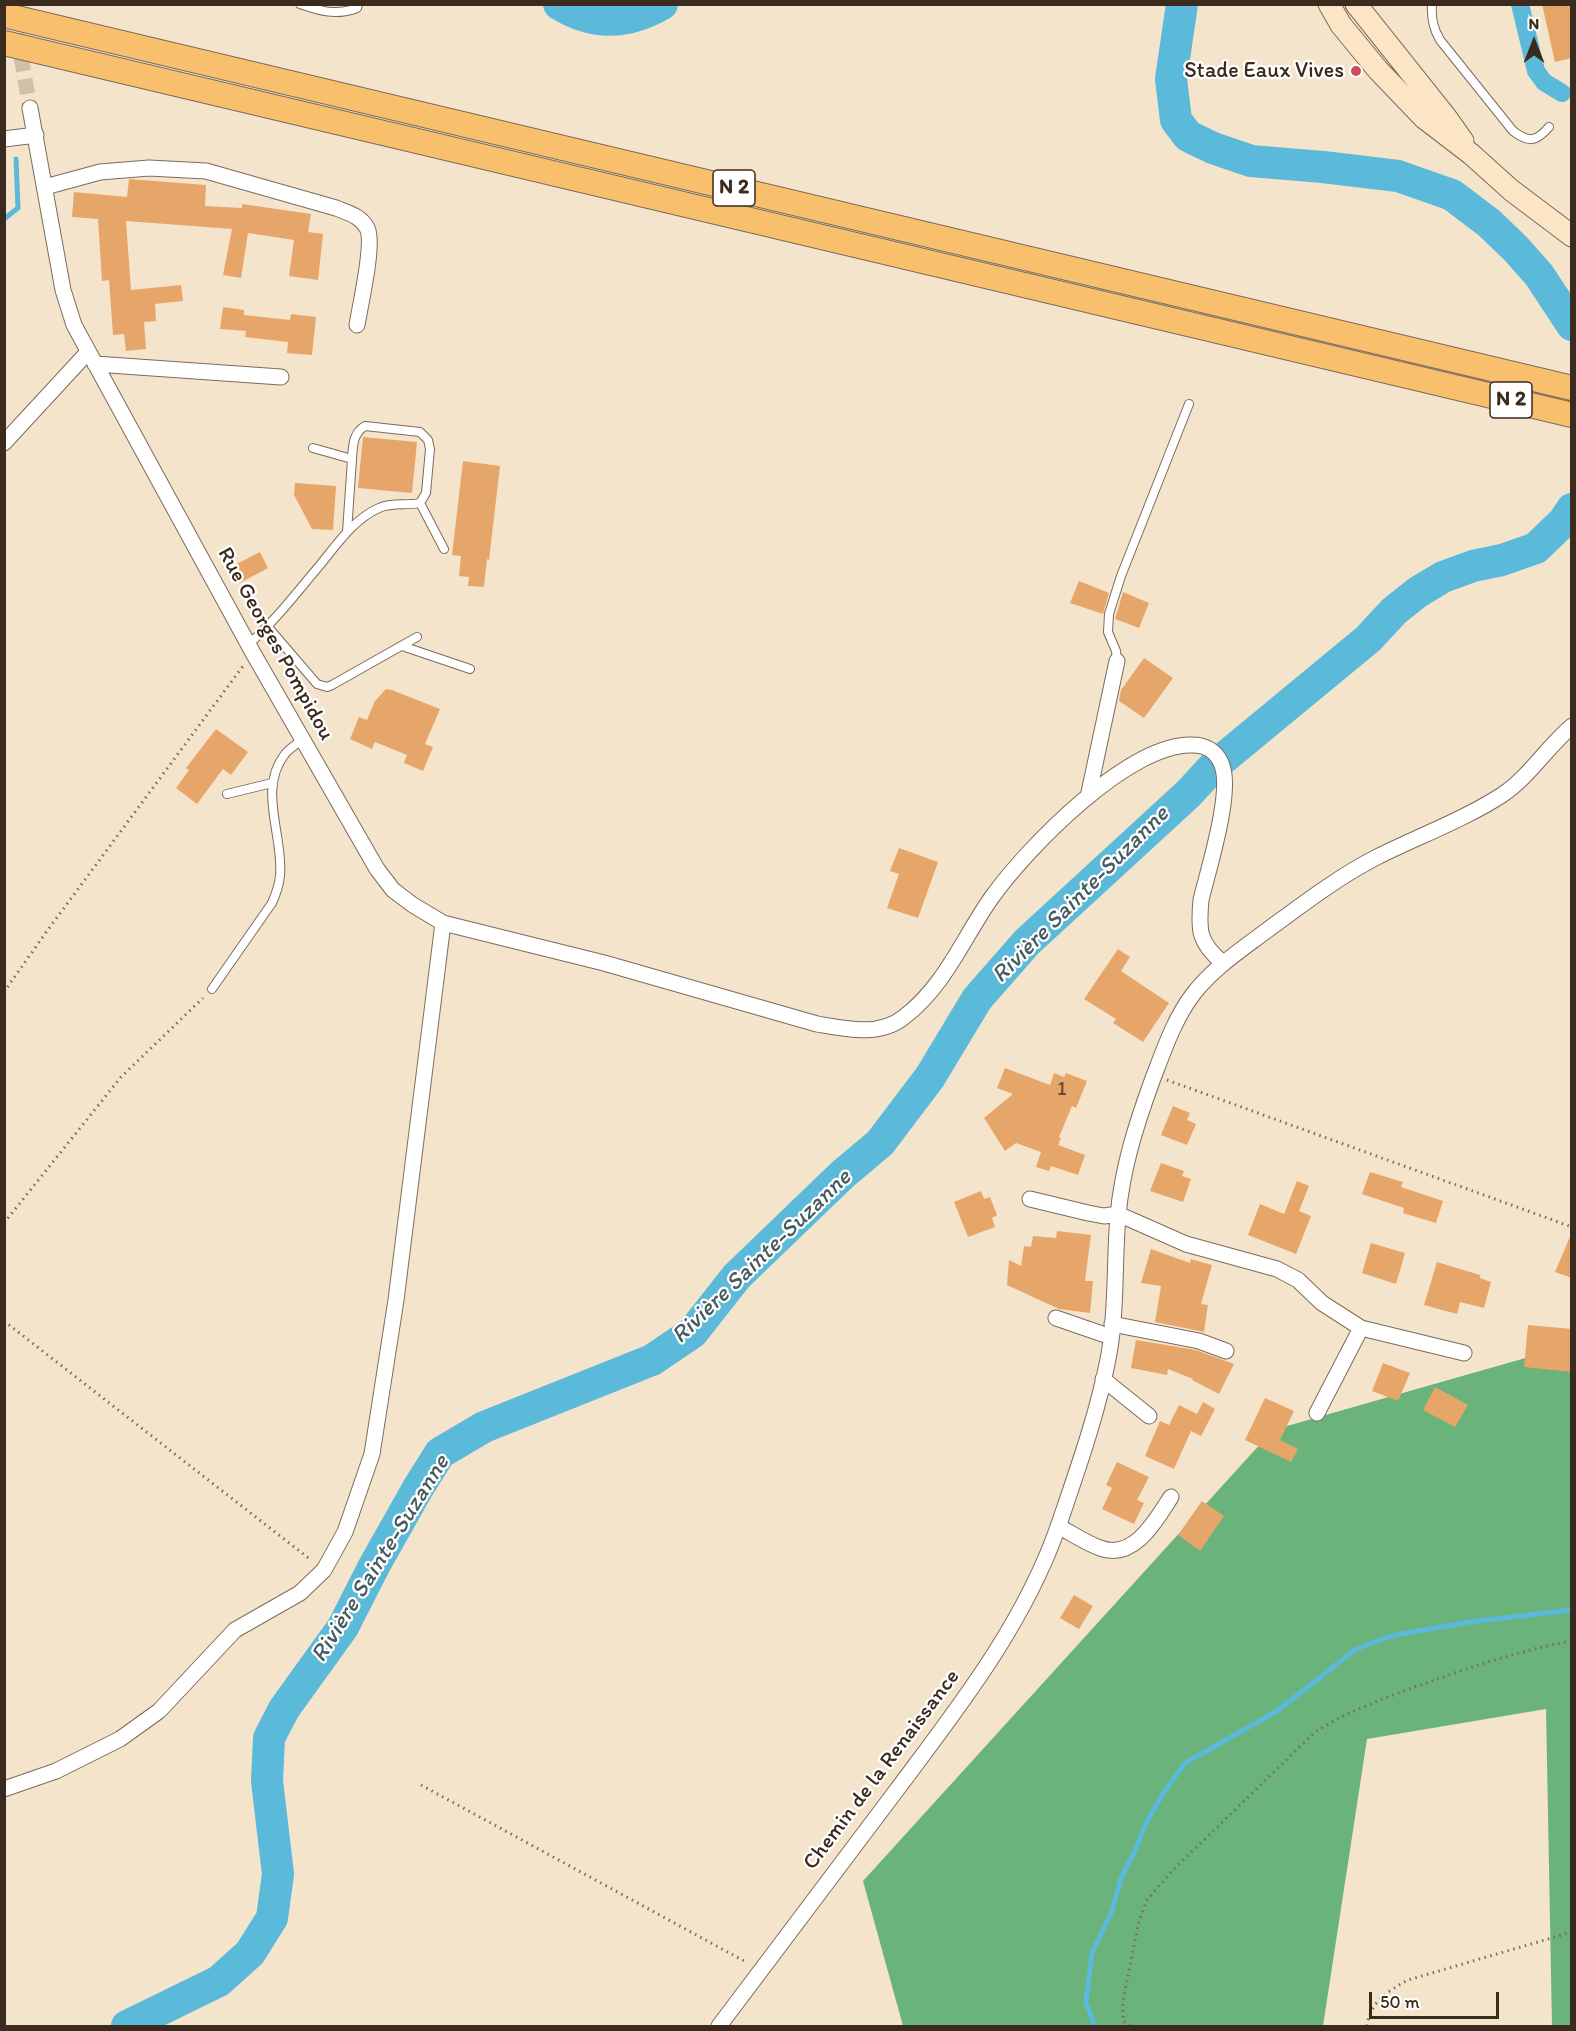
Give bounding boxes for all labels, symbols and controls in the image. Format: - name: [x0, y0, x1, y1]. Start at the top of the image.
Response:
- north arrow: [1504, 12, 1564, 72]
- text: N: [1529, 14, 1539, 33]
- place label: Stade Eaux Vives: [1184, 58, 1344, 84]
- marker: Stade Eaux Vives: [1349, 64, 1363, 78]
- road number: N 2: [713, 170, 755, 206]
- road number: N 2: [1490, 382, 1532, 418]
- street label: Rue Georges Pompidou: [211, 543, 339, 745]
- water label: Rivière Sainte-Suzanne: [986, 800, 1176, 990]
- house number: 1: [1057, 1078, 1067, 1102]
- water label: Rivière Sainte-Suzanne: [666, 1164, 858, 1350]
- water label: Rivière Sainte-Suzanne: [306, 1450, 456, 1668]
- street label: Chemin de la Renaissance: [798, 1665, 966, 1875]
- scale bar: [1372, 1980, 1502, 2018]
- text: 50 m: [1380, 1991, 1420, 2013]

